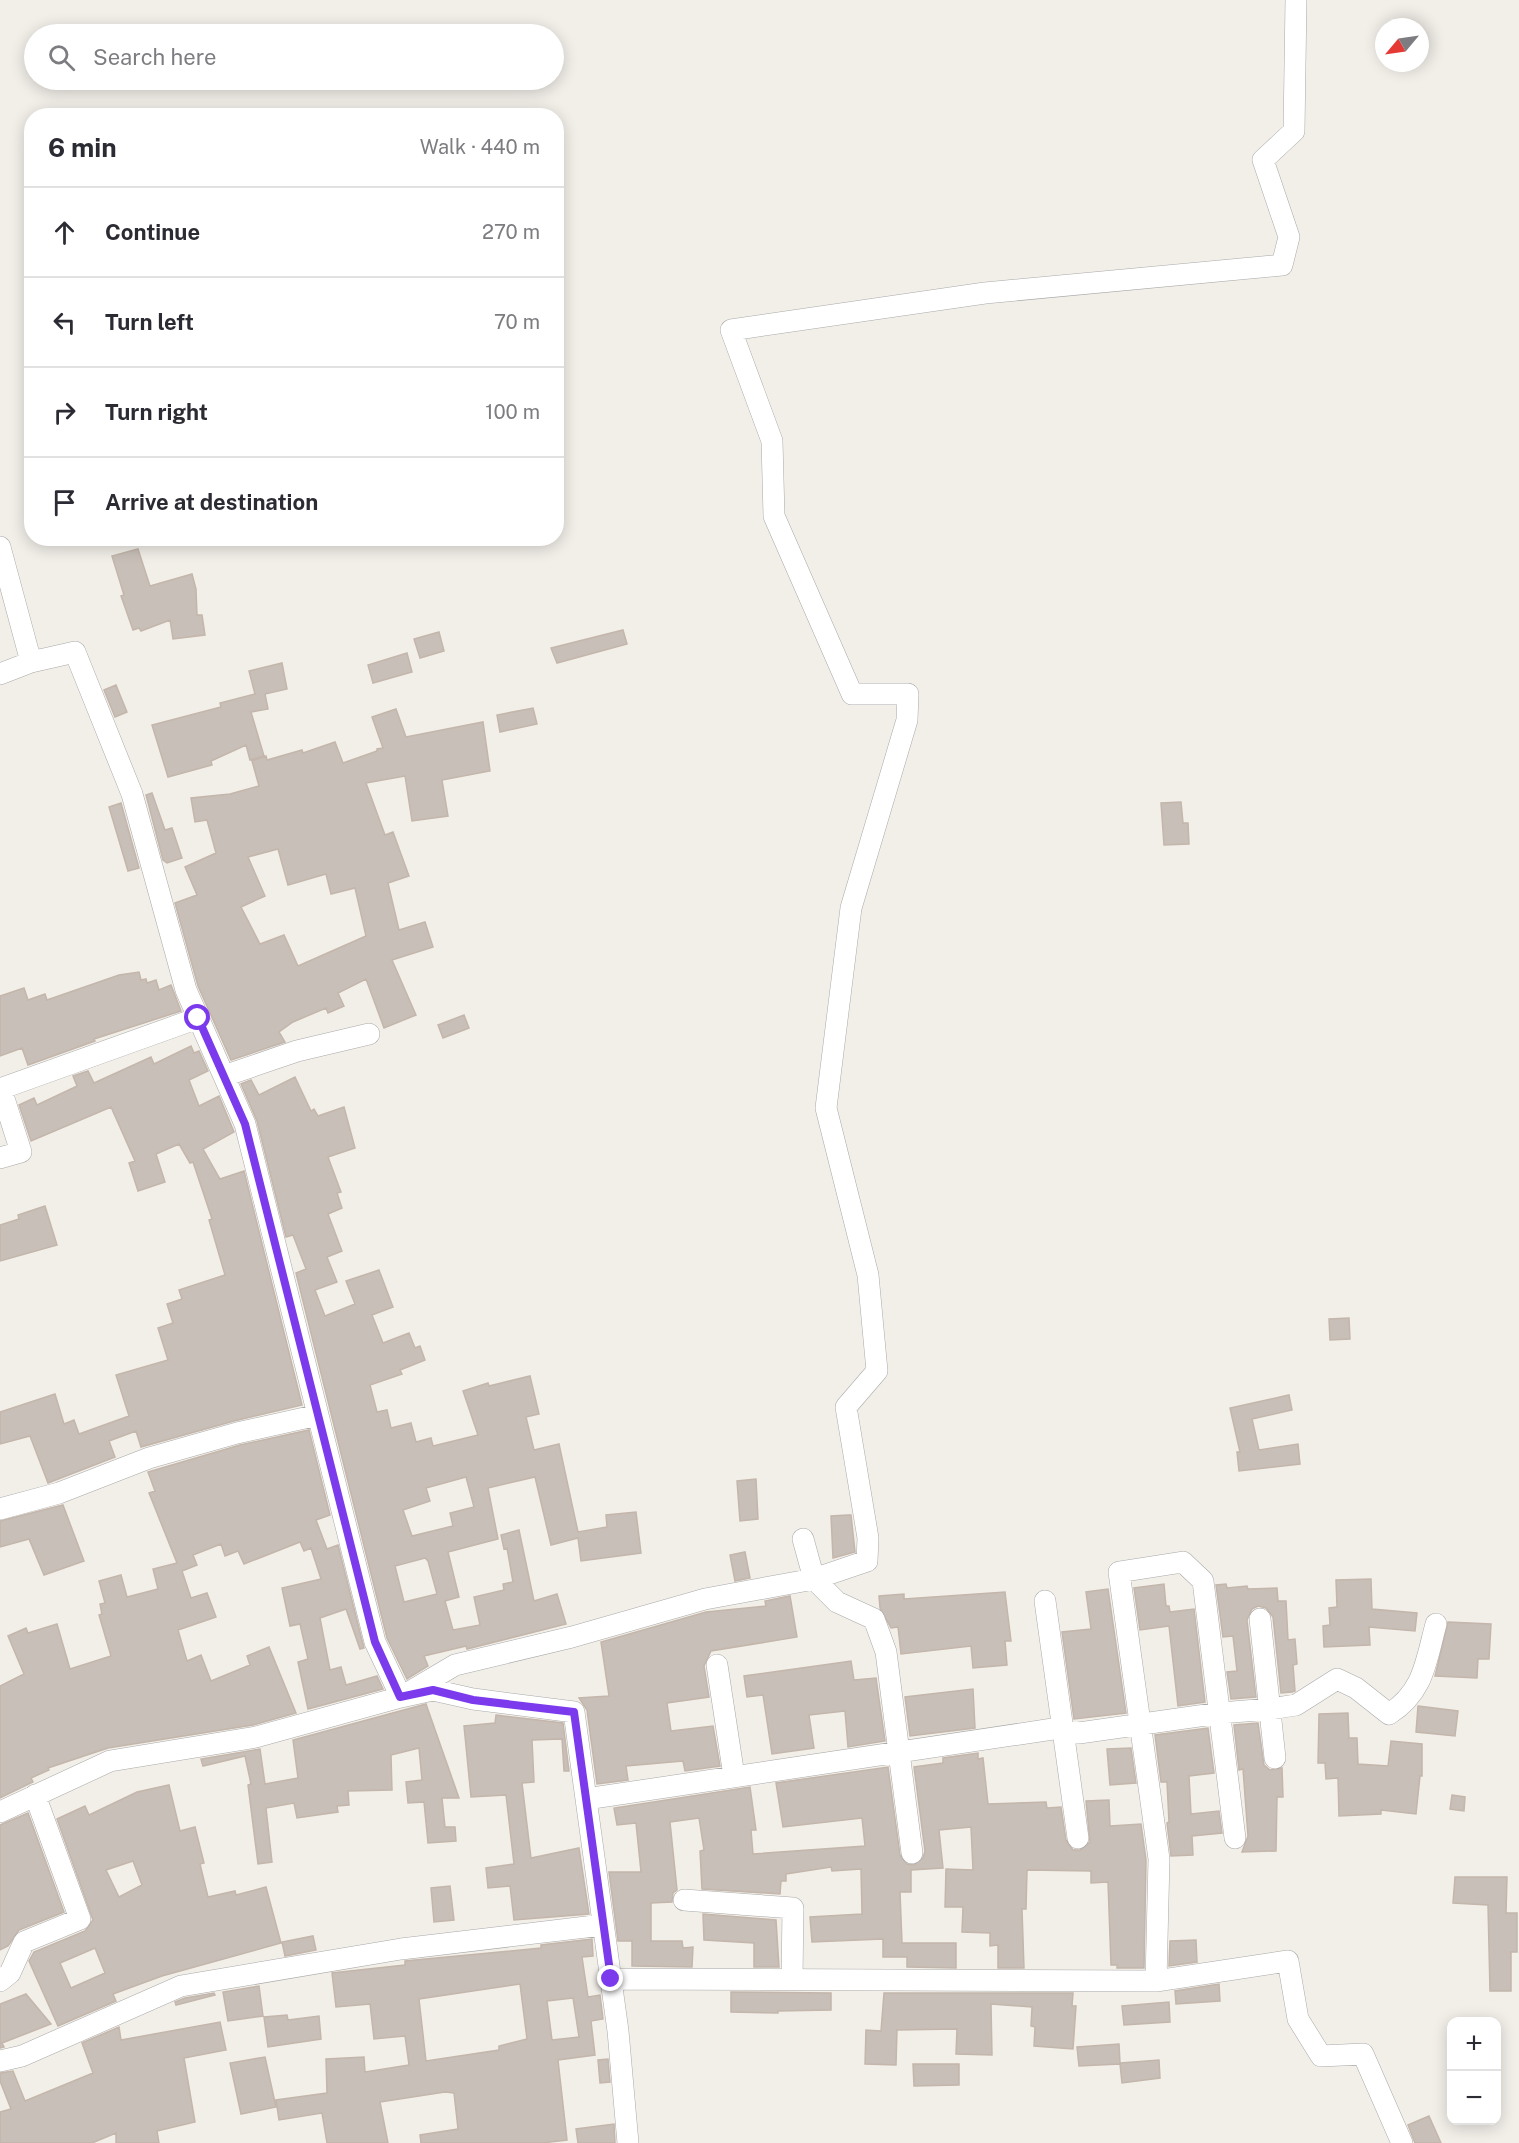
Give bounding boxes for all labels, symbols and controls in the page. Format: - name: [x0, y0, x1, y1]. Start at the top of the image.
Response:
- north arrow: [1375, 18, 1429, 72]
- search box: [24, 24, 564, 90]
- icon: search: [45, 41, 78, 74]
- text: Search here: [93, 44, 217, 70]
- text: 6 min: [48, 132, 117, 163]
- text: Walk · 440 m: [420, 135, 540, 159]
- icon: ahead: [48, 216, 81, 249]
- text: Continue: [105, 219, 200, 245]
- text: 270 m: [482, 220, 540, 244]
- icon: left: [48, 306, 81, 339]
- text: Turn left: [105, 309, 194, 335]
- text: 70 m: [494, 310, 540, 334]
- icon: right: [48, 396, 81, 429]
- text: Turn right: [105, 399, 208, 425]
- text: 100 m: [485, 400, 540, 424]
- icon: arrive: [48, 486, 81, 519]
- text: Arrive at destination: [105, 489, 318, 515]
- route start: [184, 1004, 210, 1030]
- route end: [597, 1965, 623, 1991]
- map controls: [1447, 2017, 1501, 2125]
- button: +: [1447, 2017, 1501, 2071]
- button: −: [1447, 2071, 1501, 2125]

